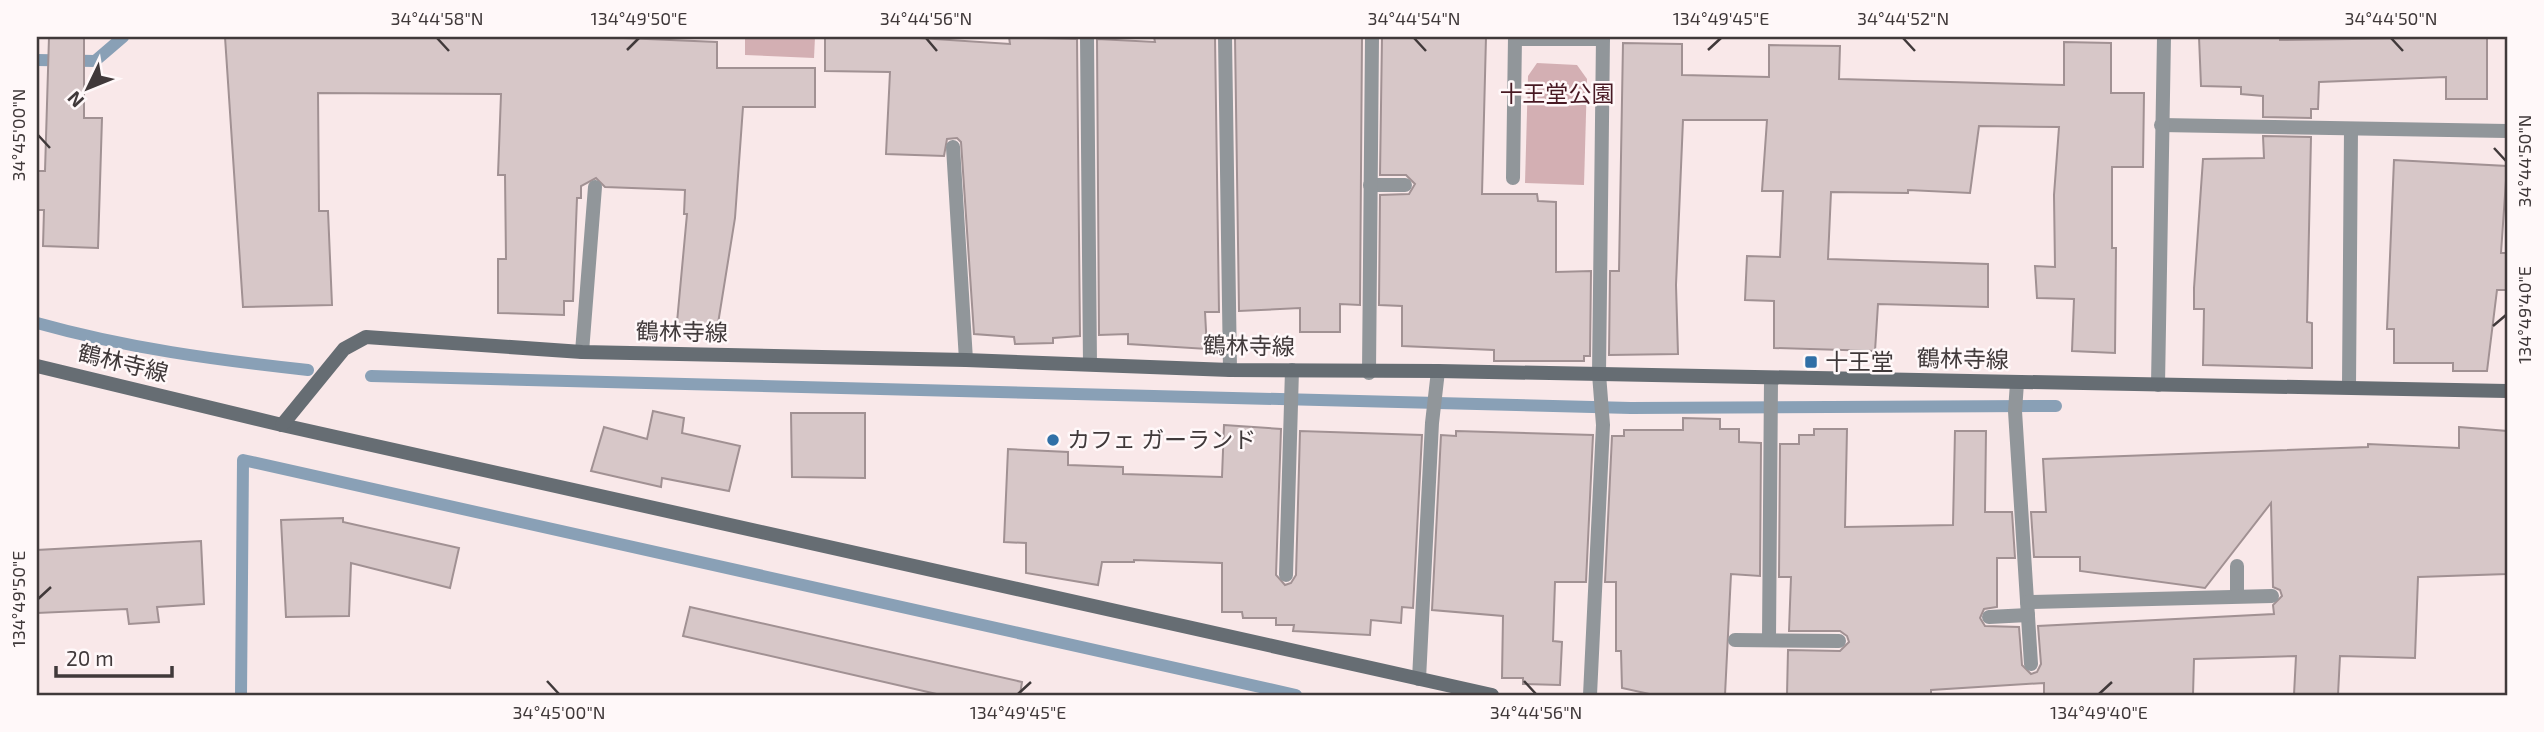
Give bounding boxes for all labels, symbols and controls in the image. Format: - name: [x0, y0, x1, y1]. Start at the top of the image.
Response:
- text: 34°44'58"N: [390, 7, 484, 29]
- text: 134°49'50"E: [591, 7, 687, 29]
- text: 34°44'56"N: [880, 7, 972, 29]
- text: 34°44'54"N: [1367, 7, 1461, 29]
- text: 134°49'45"E: [1673, 7, 1769, 29]
- text: 34°44'52"N: [1857, 7, 1949, 29]
- text: 34°44'50"N: [2345, 7, 2438, 29]
- north arrow: [52, 52, 122, 122]
- park label: 十王堂公園: [1500, 79, 1615, 107]
- text: N: [62, 87, 88, 113]
- text: 34°45'00"N: [7, 89, 29, 181]
- text: 34°44'50"N: [2513, 115, 2535, 208]
- text: 134°49'40"E: [2513, 266, 2535, 364]
- street label: 鶴林寺線: [636, 316, 728, 346]
- street label: 鶴林寺線: [1203, 330, 1295, 360]
- street label: 鶴林寺線: [75, 337, 171, 387]
- street label: 鶴林寺線: [1917, 343, 2009, 373]
- place label: 十王堂: [1825, 347, 1894, 375]
- marker: 十王堂: [1803, 354, 1819, 370]
- place label: カフェ ガーランド: [1067, 425, 1256, 453]
- marker: カフェ ガーランド: [1045, 432, 1061, 448]
- text: 134°49'50"E: [7, 551, 29, 647]
- scale bar: [56, 634, 172, 678]
- text: 20 m: [66, 645, 114, 670]
- text: 34°45'00"N: [513, 701, 605, 723]
- text: 134°49'45"E: [970, 701, 1066, 723]
- text: 34°44'56"N: [1490, 701, 1582, 723]
- text: 134°49'40"E: [2050, 701, 2148, 723]

